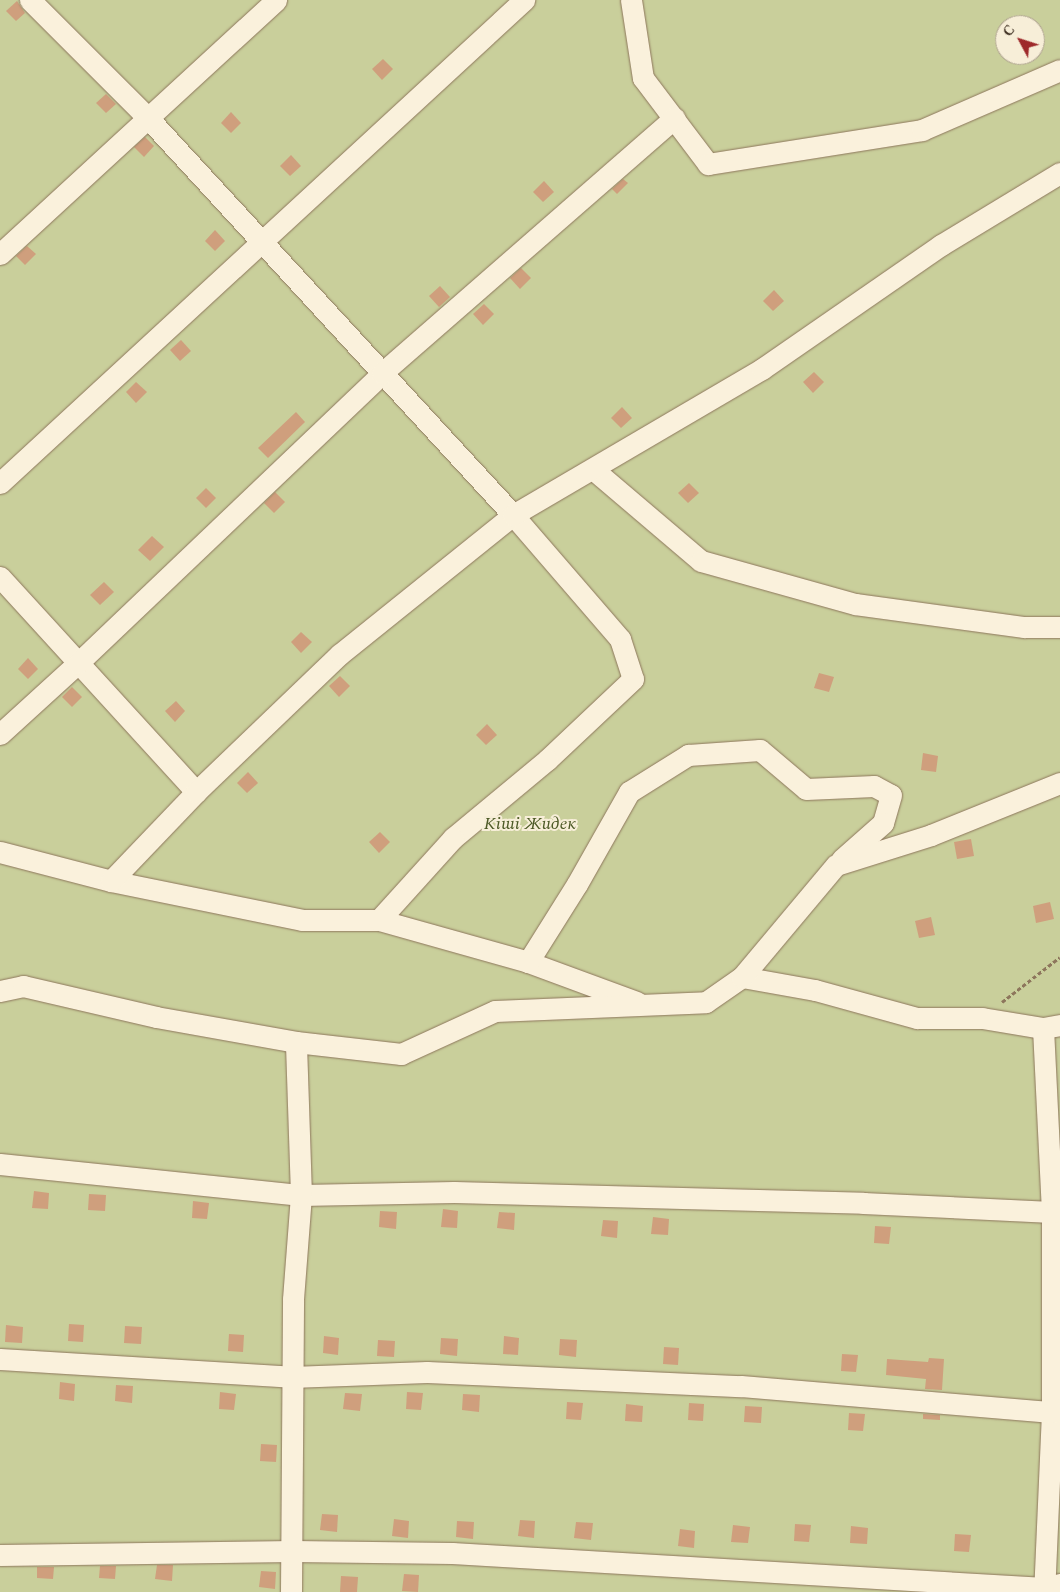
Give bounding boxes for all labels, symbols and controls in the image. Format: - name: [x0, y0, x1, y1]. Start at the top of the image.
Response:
- north arrow: [995, 15, 1045, 65]
- text: С: [998, 20, 1020, 41]
- park label: Кіші Жидек: [484, 813, 576, 835]

